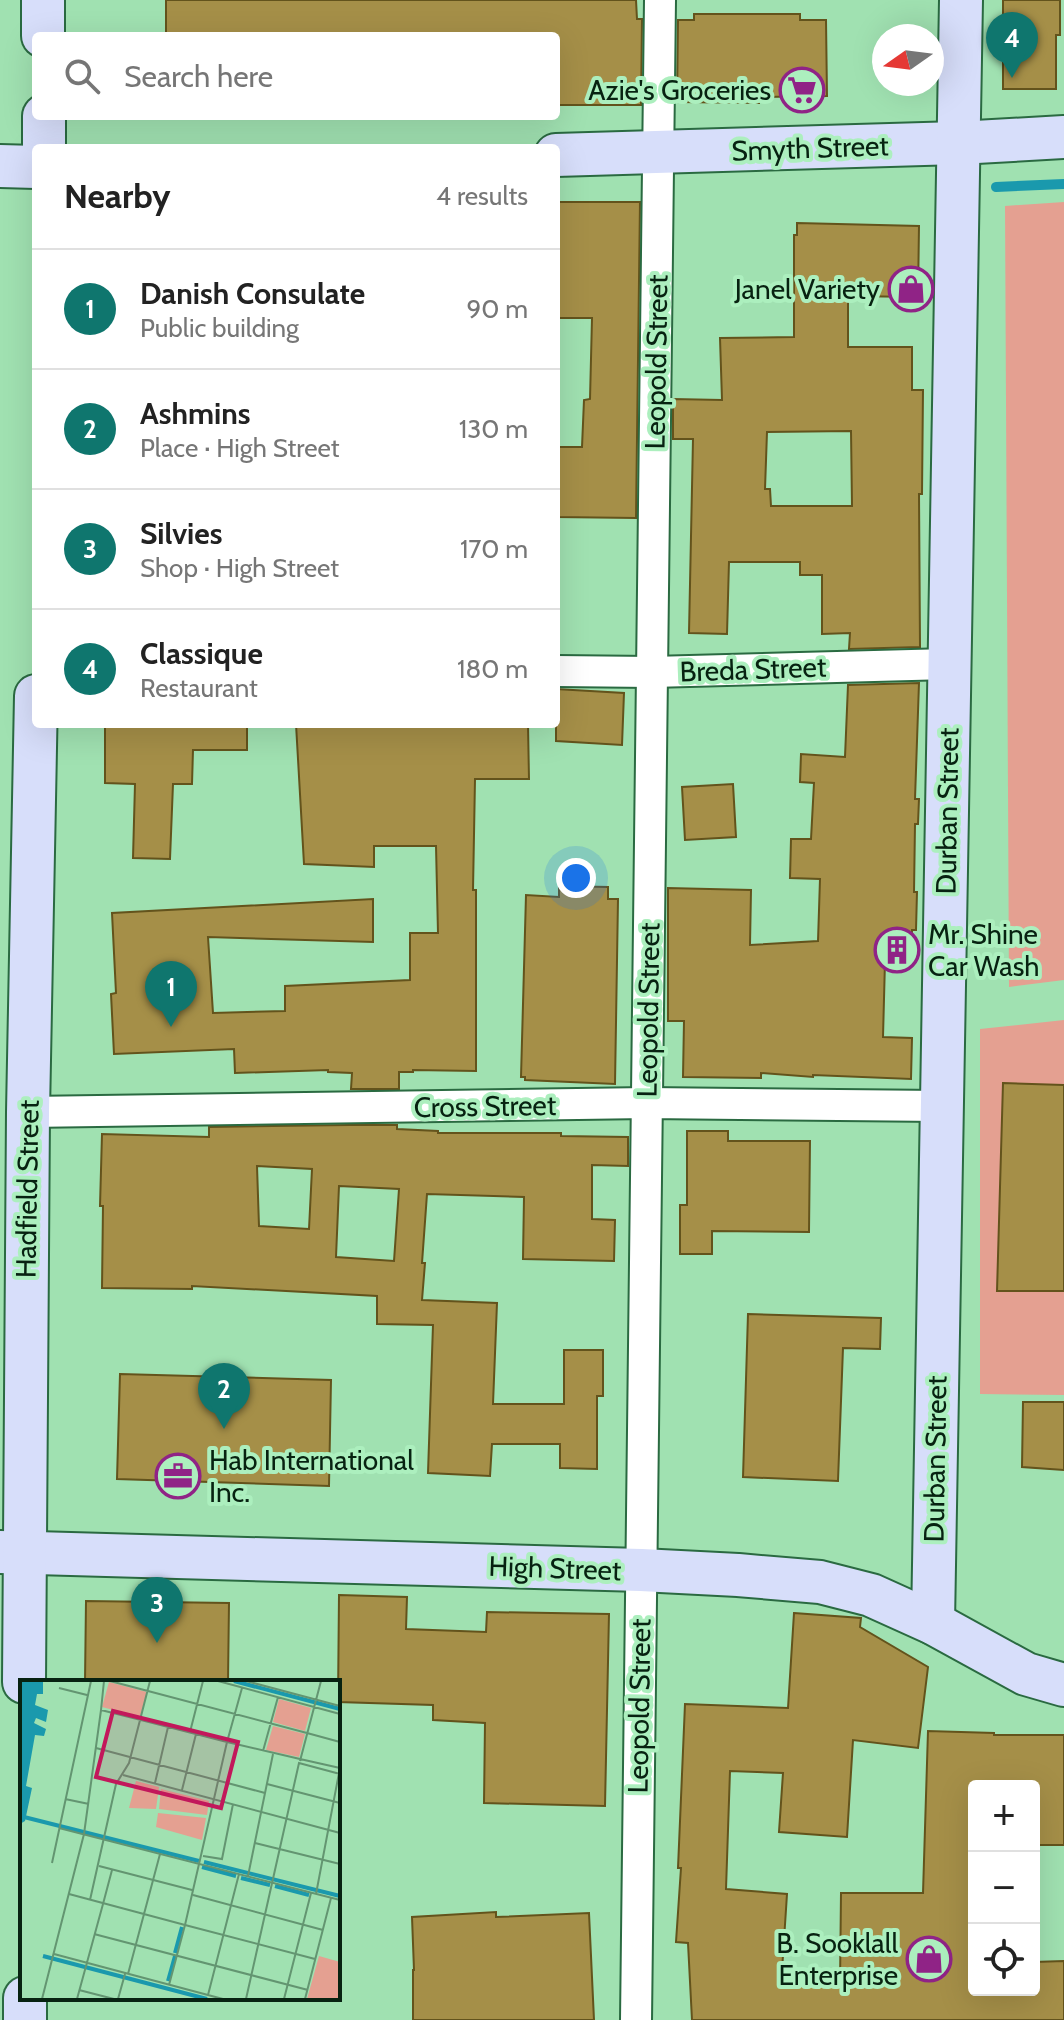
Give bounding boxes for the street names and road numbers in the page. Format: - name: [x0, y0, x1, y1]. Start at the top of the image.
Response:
- street label: Smyth Street: [731, 128, 889, 168]
- street label: Leopold Street: [637, 274, 675, 450]
- street label: Breda Street: [679, 649, 827, 689]
- street label: Durban Street: [929, 727, 965, 895]
- street label: Leopold Street: [629, 922, 667, 1098]
- street label: Cross Street: [414, 1088, 556, 1124]
- street label: Hadfield Street: [8, 1100, 46, 1278]
- street label: Durban Street: [917, 1375, 953, 1543]
- street label: High Street: [488, 1549, 622, 1587]
- street label: Leopold Street: [620, 1618, 658, 1794]

